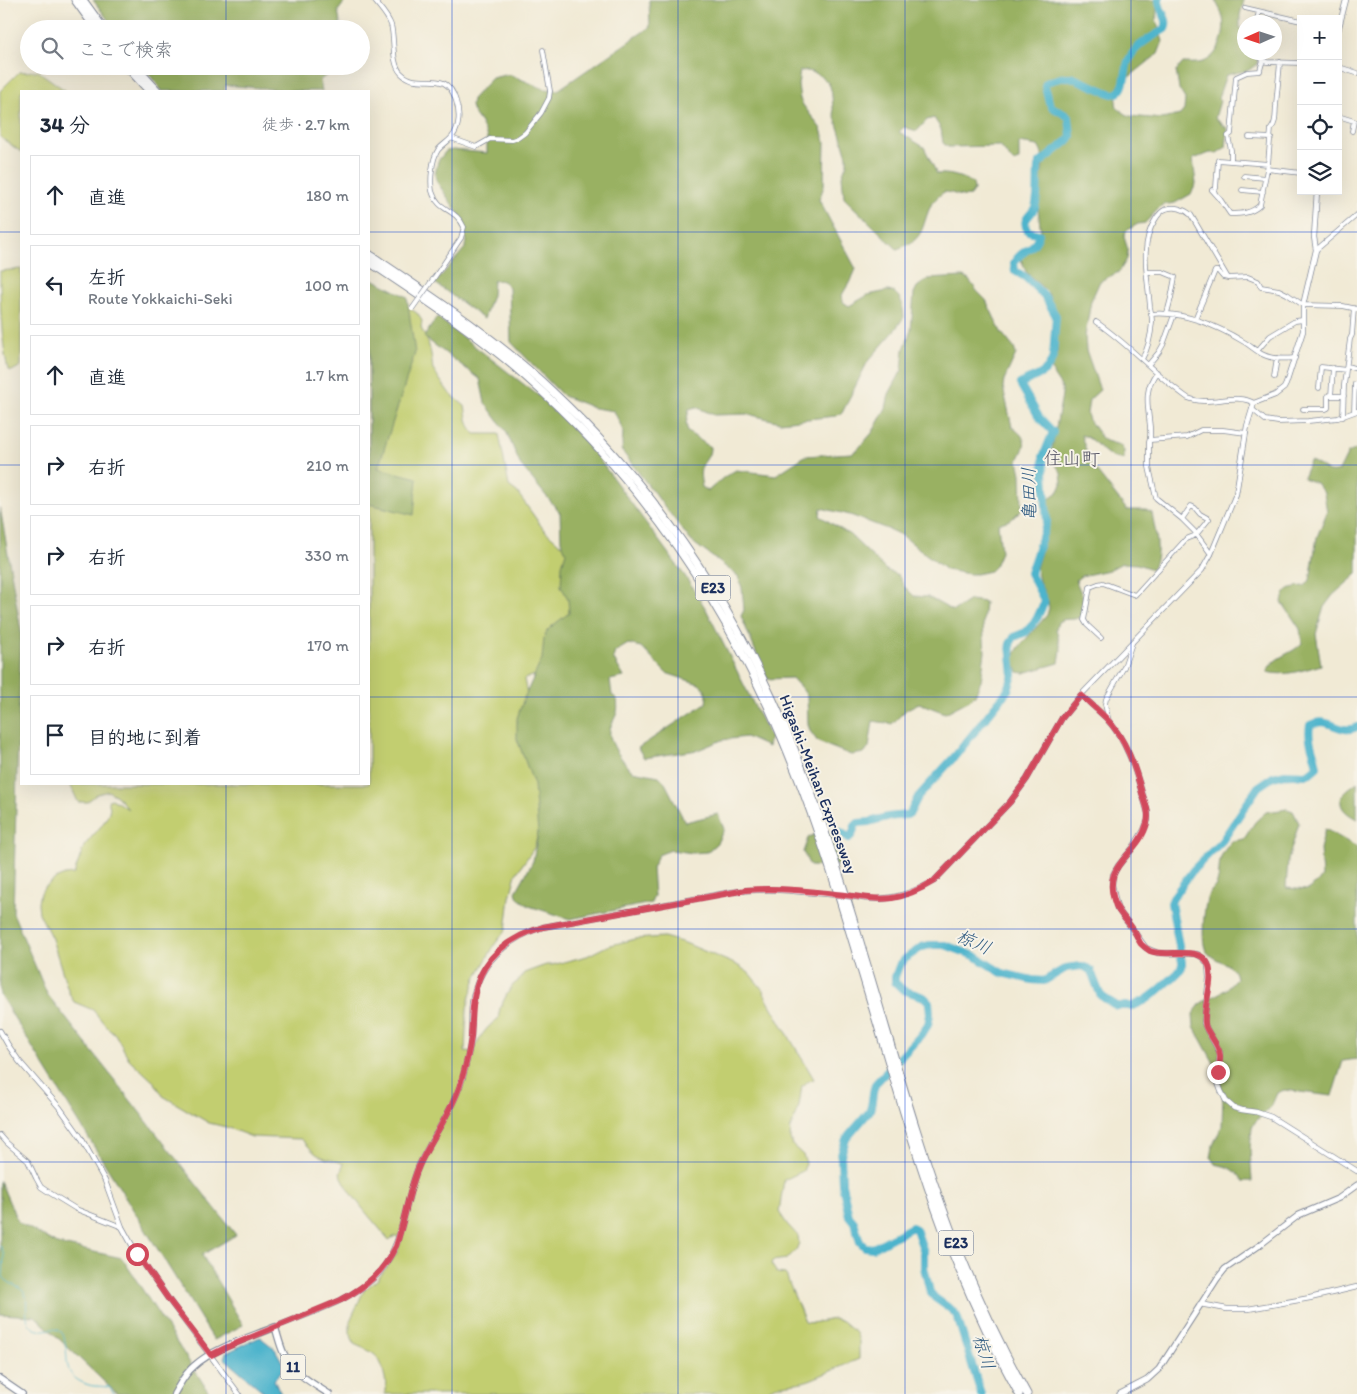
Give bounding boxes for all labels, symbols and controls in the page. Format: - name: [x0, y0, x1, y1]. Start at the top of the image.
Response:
- north arrow: [1237, 15, 1282, 60]
- map controls: [1297, 15, 1342, 195]
- button: +: [1297, 15, 1342, 60]
- search box: [20, 20, 370, 75]
- icon: search: [38, 34, 66, 62]
- text: ここで検索: [78, 38, 173, 61]
- button: −: [1297, 60, 1342, 105]
- button: locate: [1297, 105, 1342, 150]
- text: 34 分: [40, 112, 90, 137]
- text: 徒歩 · 2.7 km: [262, 115, 350, 134]
- button: layers: [1297, 150, 1342, 195]
- icon: ahead: [41, 181, 69, 209]
- text: 直進: [88, 186, 126, 209]
- text: 180 m: [306, 186, 349, 205]
- text: 左折: [88, 266, 126, 289]
- icon: left: [41, 271, 69, 299]
- text: 100 m: [305, 276, 349, 295]
- text: Route Yokkaichi-Seki: [88, 289, 233, 308]
- icon: ahead: [41, 361, 69, 389]
- text: 直進: [88, 366, 126, 389]
- text: 1.7 km: [305, 366, 349, 385]
- district label: 住山町: [1043, 447, 1101, 470]
- icon: right: [41, 451, 69, 479]
- text: 右折: [88, 456, 126, 479]
- text: 210 m: [306, 456, 349, 475]
- water label: 亀田川: [1018, 467, 1040, 521]
- icon: right: [41, 541, 69, 569]
- text: 右折: [88, 546, 126, 569]
- text: 330 m: [305, 546, 349, 565]
- road number: E23: [696, 576, 730, 600]
- icon: right: [41, 631, 69, 659]
- text: 右折: [88, 636, 126, 659]
- text: 170 m: [307, 636, 349, 655]
- street label: Higashi-Meihan Expressway: [776, 692, 862, 877]
- icon: arrive: [41, 721, 69, 749]
- text: 目的地に到着: [88, 726, 202, 749]
- water label: 椋川: [953, 925, 995, 959]
- route end: [1207, 1061, 1230, 1084]
- road number: E23: [938, 1230, 974, 1256]
- route start: [126, 1243, 149, 1266]
- water label: 椋川: [968, 1332, 1000, 1372]
- road number: 11: [280, 1354, 306, 1380]

